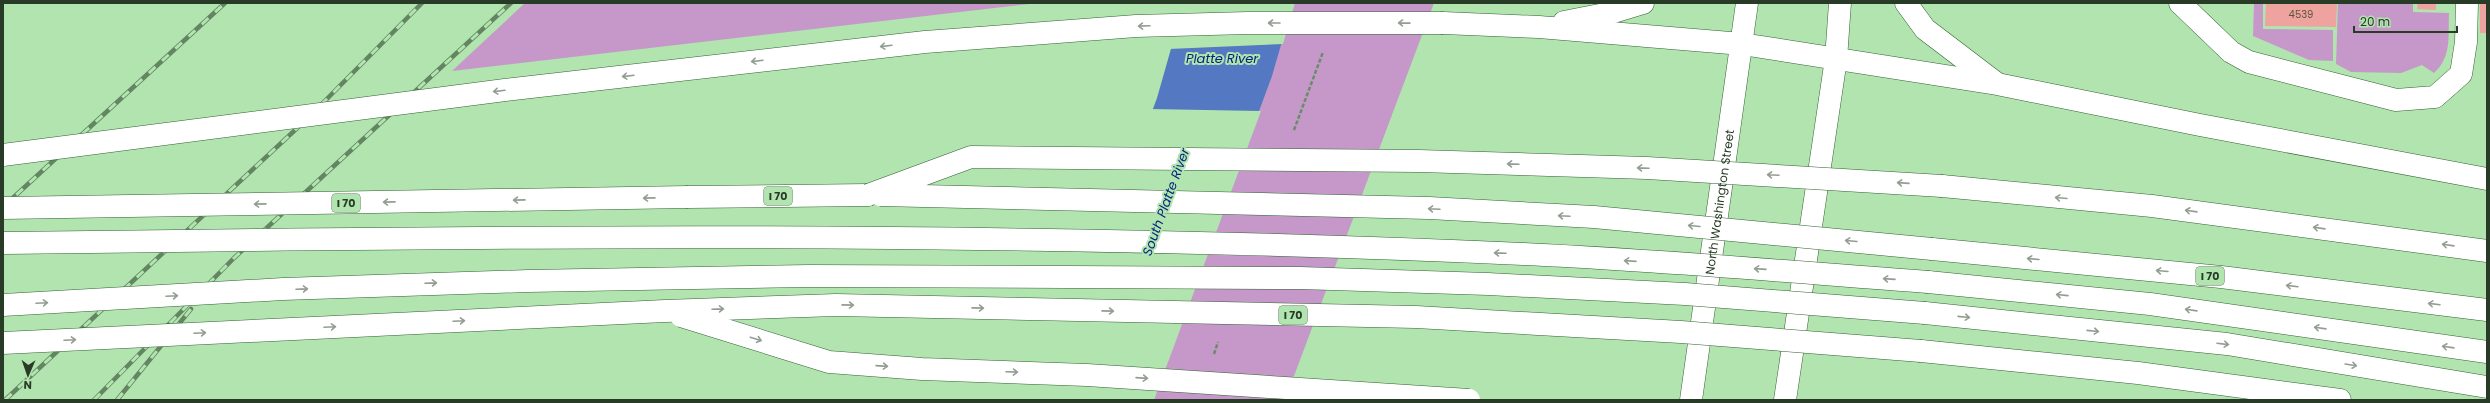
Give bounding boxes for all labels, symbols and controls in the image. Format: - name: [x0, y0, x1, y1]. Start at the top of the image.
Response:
- house number: 4539: [2289, 7, 2313, 22]
- scale bar: [2354, 8, 2457, 34]
- text: 20 m: [2360, 13, 2390, 30]
- one-way arrow: [1268, 19, 1281, 27]
- one-way arrow: [1398, 19, 1411, 27]
- one-way arrow: [1138, 22, 1151, 30]
- one-way arrow: [880, 43, 893, 50]
- water label: Platte River: [1186, 49, 1259, 68]
- one-way arrow: [751, 58, 764, 65]
- one-way arrow: [622, 72, 635, 80]
- one-way arrow: [493, 87, 506, 95]
- street label: North Washington Street: [1700, 128, 1738, 276]
- water label: South Platte River: [1138, 144, 1195, 259]
- one-way arrow: [1507, 160, 1520, 168]
- one-way arrow: [1637, 164, 1650, 172]
- one-way arrow: [1767, 171, 1780, 178]
- one-way arrow: [1897, 180, 1910, 187]
- road number: I 70: [764, 187, 792, 205]
- road number: I 70: [332, 194, 360, 212]
- one-way arrow: [643, 194, 656, 201]
- one-way arrow: [2055, 194, 2068, 201]
- one-way arrow: [513, 196, 526, 204]
- one-way arrow: [383, 198, 396, 206]
- one-way arrow: [254, 200, 267, 208]
- one-way arrow: [1428, 205, 1441, 212]
- one-way arrow: [2185, 207, 2198, 215]
- one-way arrow: [1558, 212, 1571, 219]
- one-way arrow: [1688, 223, 1701, 230]
- one-way arrow: [2313, 224, 2326, 232]
- one-way arrow: [1845, 238, 1858, 245]
- one-way arrow: [2442, 242, 2455, 249]
- one-way arrow: [1494, 249, 1507, 257]
- one-way arrow: [2027, 255, 2040, 262]
- one-way arrow: [1624, 257, 1637, 264]
- one-way arrow: [1754, 266, 1767, 273]
- one-way arrow: [2156, 267, 2169, 275]
- road number: I 70: [2196, 267, 2224, 285]
- one-way arrow: [1883, 276, 1896, 283]
- one-way arrow: [424, 279, 437, 287]
- one-way arrow: [2285, 282, 2298, 290]
- one-way arrow: [295, 285, 308, 292]
- one-way arrow: [2056, 291, 2069, 299]
- one-way arrow: [165, 292, 178, 299]
- one-way arrow: [35, 299, 48, 307]
- one-way arrow: [2428, 300, 2441, 308]
- one-way arrow: [841, 302, 854, 309]
- one-way arrow: [971, 304, 984, 312]
- one-way arrow: [711, 305, 724, 313]
- road number: I 70: [1279, 306, 1307, 324]
- one-way arrow: [2185, 306, 2198, 314]
- one-way arrow: [1101, 307, 1114, 315]
- one-way arrow: [1957, 314, 1970, 321]
- one-way arrow: [452, 317, 465, 324]
- one-way arrow: [323, 323, 336, 331]
- one-way arrow: [2314, 324, 2327, 332]
- one-way arrow: [2086, 327, 2099, 334]
- one-way arrow: [193, 330, 206, 337]
- one-way arrow: [63, 336, 76, 343]
- one-way arrow: [749, 336, 762, 343]
- one-way arrow: [2216, 340, 2229, 348]
- one-way arrow: [2442, 343, 2455, 351]
- north arrow: [8, 355, 48, 395]
- one-way arrow: [2344, 361, 2357, 369]
- one-way arrow: [875, 363, 888, 370]
- one-way arrow: [1005, 368, 1018, 375]
- one-way arrow: [1135, 375, 1148, 382]
- text: N: [23, 377, 32, 393]

